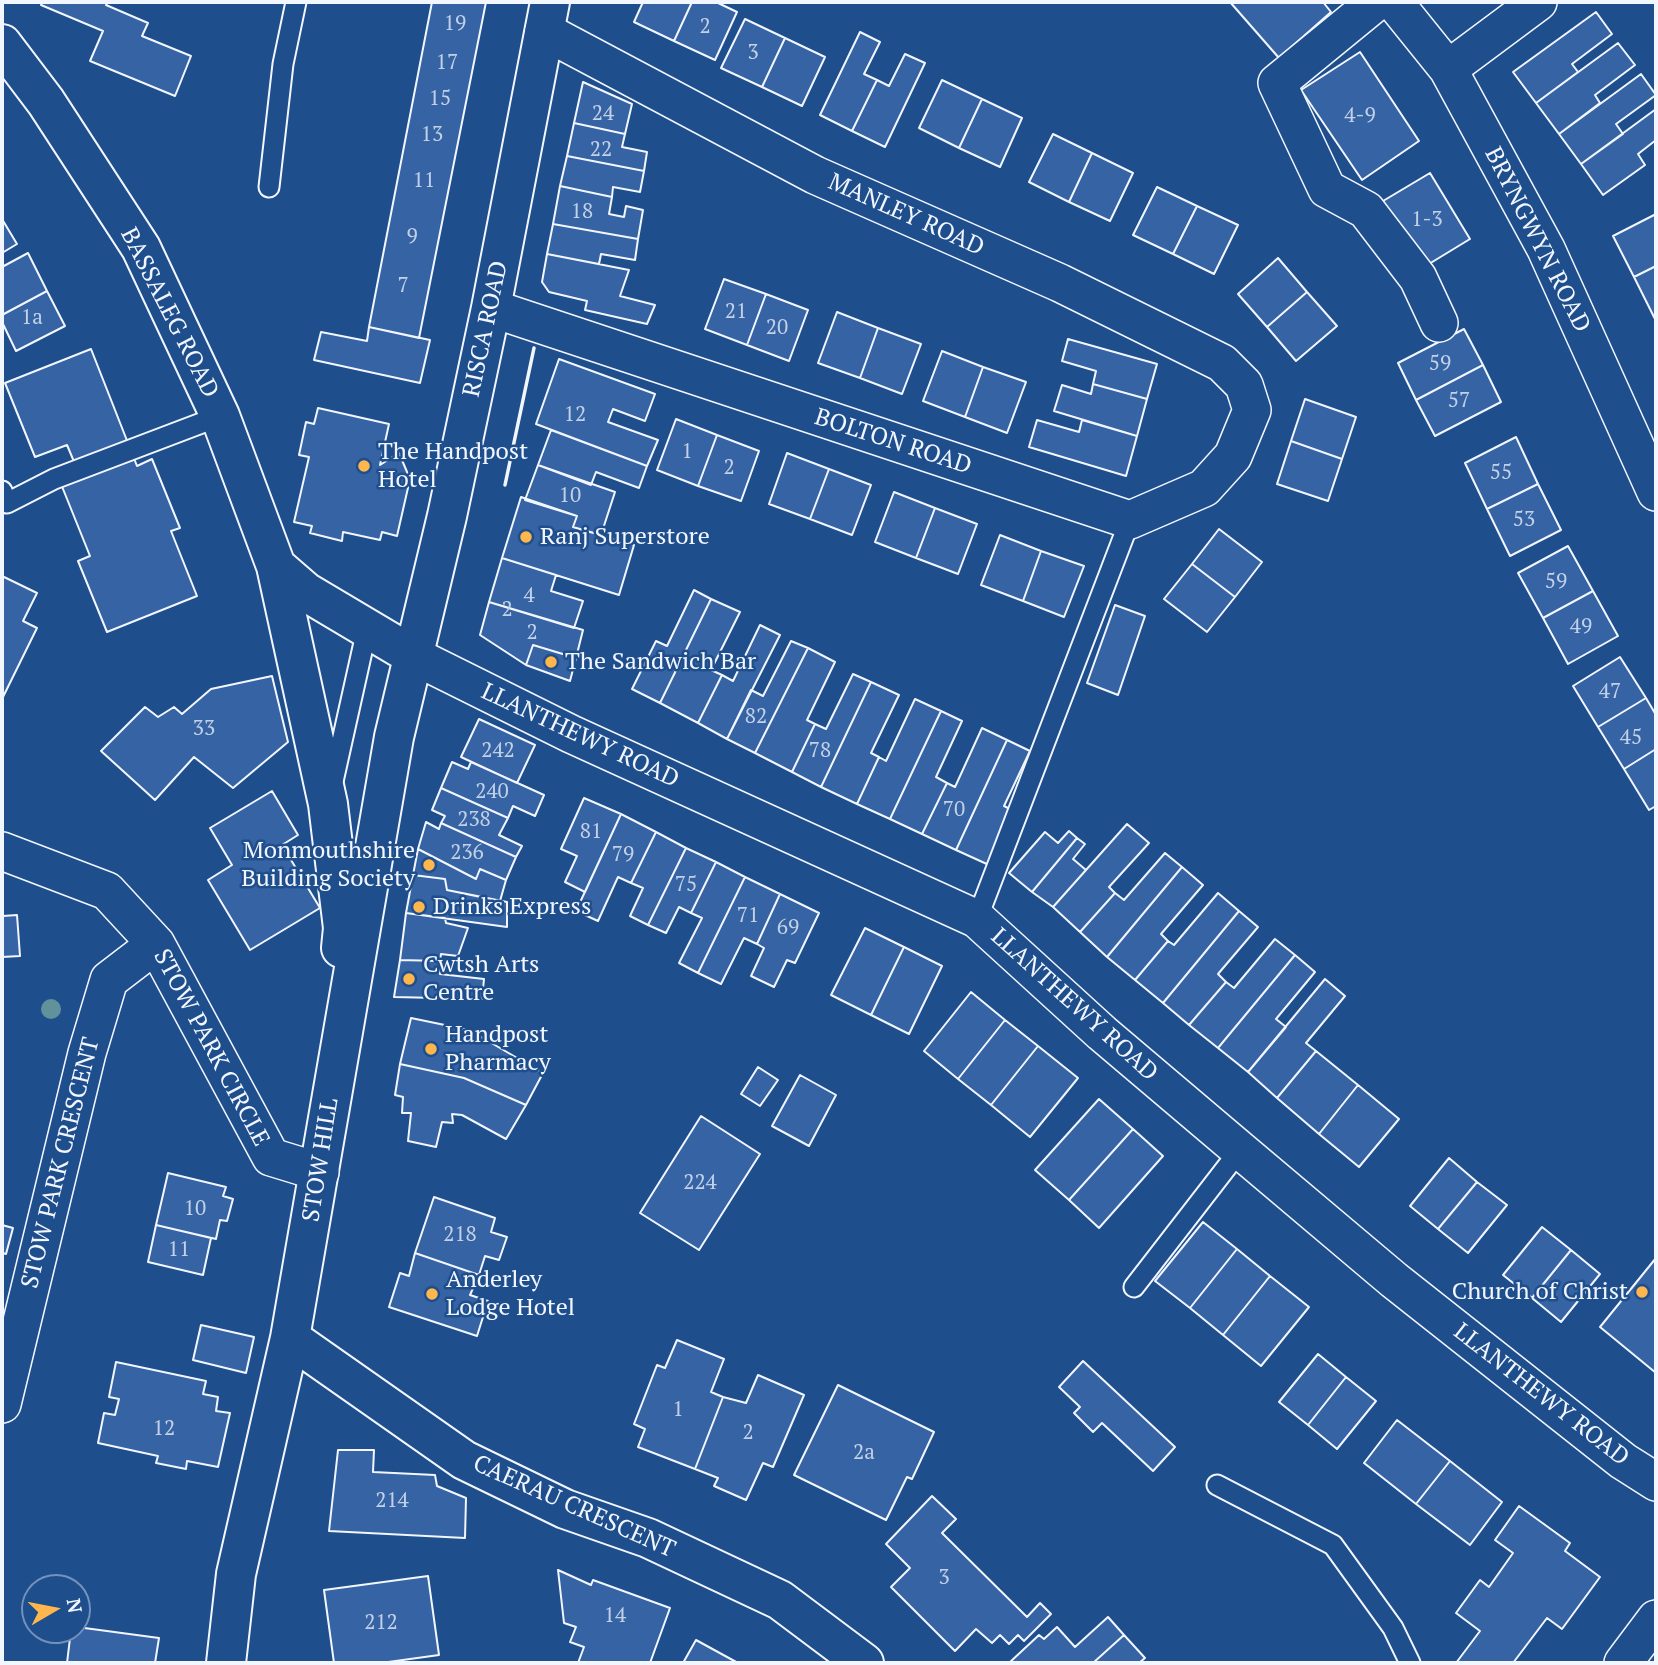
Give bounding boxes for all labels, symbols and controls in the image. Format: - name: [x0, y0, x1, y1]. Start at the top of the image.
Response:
- house number: 19: [444, 11, 466, 37]
- house number: 2: [699, 14, 711, 40]
- house number: 3: [747, 40, 759, 66]
- house number: 17: [436, 50, 458, 76]
- house number: 15: [429, 86, 451, 112]
- house number: 24: [592, 101, 614, 127]
- house number: 4-9: [1344, 103, 1376, 129]
- house number: 13: [421, 122, 443, 148]
- house number: 22: [590, 137, 612, 163]
- street label: BRYNGWYN ROAD: [1478, 143, 1596, 337]
- house number: 11: [413, 168, 435, 194]
- street label: MANLEY ROAD: [824, 168, 988, 262]
- house number: 18: [571, 199, 593, 225]
- house number: 1-3: [1411, 207, 1443, 233]
- street label: BASSALEG ROAD: [114, 223, 224, 403]
- house number: 9: [406, 224, 418, 250]
- street label: RISCA ROAD: [458, 258, 514, 400]
- house number: 7: [397, 273, 409, 299]
- house number: 21: [725, 299, 747, 325]
- house number: 1a: [21, 305, 43, 331]
- house number: 20: [766, 315, 788, 341]
- house number: 59: [1429, 351, 1451, 377]
- house number: 57: [1448, 388, 1470, 414]
- house number: 12: [564, 402, 586, 428]
- street label: BOLTON ROAD: [811, 403, 975, 481]
- place label: The Handpost Hotel: [378, 438, 528, 494]
- house number: 1: [681, 439, 693, 465]
- house number: 2: [723, 455, 735, 481]
- marker: The Handpost Hotel: [356, 458, 372, 474]
- house number: 55: [1490, 460, 1512, 486]
- house number: 10: [559, 483, 581, 509]
- house number: 53: [1513, 507, 1535, 533]
- place label: Ranj Superstore: [540, 523, 710, 551]
- marker: Ranj Superstore: [518, 529, 534, 545]
- house number: 59: [1545, 569, 1567, 595]
- house number: 4: [523, 583, 535, 609]
- house number: 2: [501, 597, 513, 623]
- house number: 49: [1570, 614, 1592, 640]
- house number: 2: [526, 620, 538, 646]
- place label: The Sandwich Bar: [565, 648, 756, 676]
- marker: The Sandwich Bar: [543, 654, 559, 670]
- street label: LLANTHEWY ROAD: [477, 678, 683, 794]
- house number: 47: [1599, 679, 1621, 705]
- house number: 82: [745, 704, 767, 730]
- house number: 33: [193, 716, 215, 742]
- house number: 45: [1620, 725, 1642, 751]
- house number: 242: [481, 738, 515, 764]
- house number: 78: [809, 738, 831, 764]
- house number: 240: [475, 779, 509, 805]
- house number: 70: [943, 797, 965, 823]
- house number: 238: [457, 807, 491, 833]
- house number: 81: [580, 819, 602, 845]
- place label: Monmouthshire Building Society: [241, 837, 415, 893]
- house number: 236: [450, 840, 484, 866]
- house number: 79: [612, 842, 634, 868]
- marker: Monmouthshire Building Society: [421, 857, 437, 873]
- house number: 75: [675, 872, 697, 898]
- place label: Drinks Express: [433, 893, 591, 921]
- marker: Drinks Express: [411, 899, 427, 915]
- house number: 71: [737, 903, 759, 929]
- house number: 69: [777, 915, 799, 941]
- street label: LLANTHEWY ROAD: [985, 922, 1163, 1088]
- street label: STOW PARK CIRCLE: [147, 945, 275, 1151]
- place label: Cwtsh Arts Centre: [423, 951, 539, 1007]
- marker: Cwtsh Arts Centre: [401, 971, 417, 987]
- place label: Handpost Pharmacy: [445, 1021, 551, 1077]
- street label: STOW PARK CRESCENT: [16, 1035, 106, 1291]
- marker: Handpost Pharmacy: [423, 1041, 439, 1057]
- street label: STOW HILL: [297, 1096, 345, 1224]
- house number: 224: [683, 1170, 717, 1196]
- house number: 10: [184, 1196, 206, 1222]
- house number: 218: [443, 1222, 477, 1248]
- house number: 11: [168, 1237, 190, 1263]
- place label: Anderley Lodge Hotel: [446, 1266, 575, 1322]
- place label: Church of Christ: [1452, 1278, 1628, 1306]
- marker: Church of Christ: [1634, 1284, 1650, 1300]
- marker: Anderley Lodge Hotel: [424, 1286, 440, 1302]
- street label: LLANTHEWY ROAD: [1448, 1318, 1634, 1472]
- house number: 1: [672, 1397, 684, 1423]
- house number: 12: [153, 1416, 175, 1442]
- house number: 2: [742, 1420, 754, 1446]
- house number: 2a: [853, 1440, 875, 1466]
- street label: CAERAU CRESCENT: [468, 1449, 680, 1565]
- house number: 214: [375, 1488, 409, 1514]
- house number: 3: [938, 1565, 950, 1591]
- north arrow: [21, 1574, 91, 1644]
- text: N: [62, 1596, 89, 1615]
- house number: 14: [604, 1603, 626, 1629]
- house number: 212: [364, 1610, 398, 1636]

